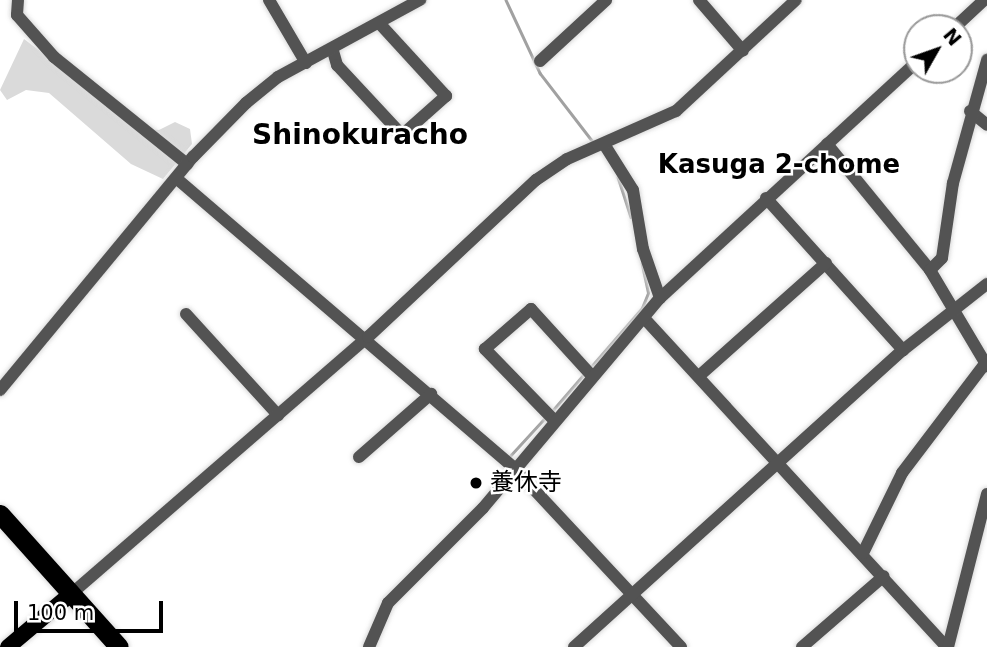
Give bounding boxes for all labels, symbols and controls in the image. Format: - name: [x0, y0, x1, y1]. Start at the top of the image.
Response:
- north arrow: [903, 14, 973, 84]
- text: N: [939, 24, 966, 50]
- district label: Shinokuracho: [252, 118, 468, 152]
- district label: Kasuga 2-chome: [658, 149, 900, 181]
- place label: 養休寺: [490, 469, 562, 497]
- marker: 養休寺: [468, 475, 484, 491]
- scale bar: [18, 588, 166, 632]
- text: 100 m: [27, 601, 94, 625]

